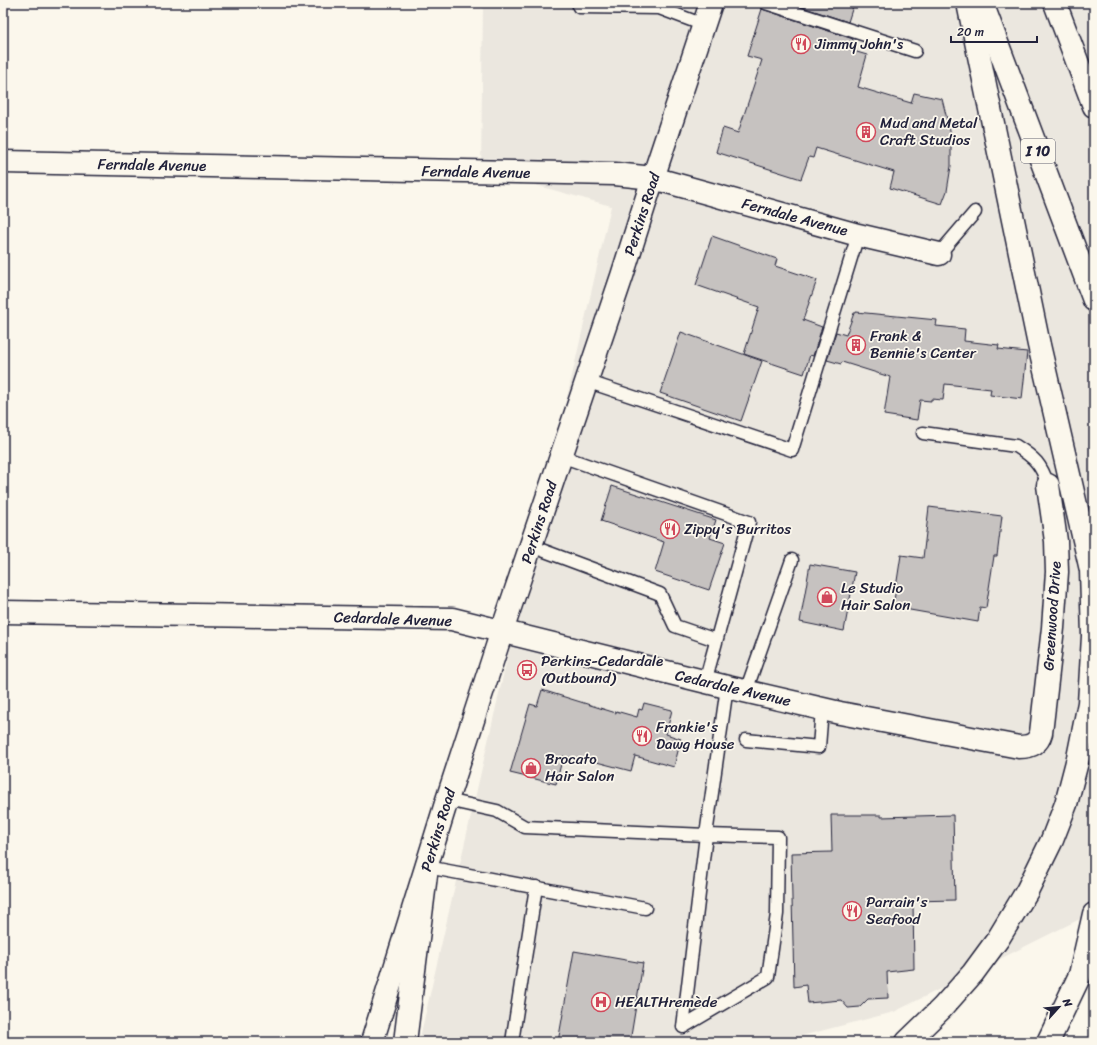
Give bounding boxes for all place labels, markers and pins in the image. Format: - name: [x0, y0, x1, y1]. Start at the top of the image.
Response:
- place label: Jimmy John's: [814, 31, 904, 57]
- restaurant icon: Jimmy John's: [790, 33, 812, 55]
- place label: Mud and Metal Craft Studios: [880, 110, 978, 153]
- building icon: Mud and Metal Craft Studios: [855, 121, 877, 143]
- place label: Frank & Bennie's Center: [870, 323, 977, 366]
- building icon: Frank & Bennie's Center: [845, 334, 867, 356]
- place label: Zippy's Burritos: [684, 516, 791, 542]
- restaurant icon: Zippy's Burritos: [659, 518, 681, 540]
- place label: Le Studio Hair Salon: [841, 575, 910, 618]
- shop icon: Le Studio Hair Salon: [816, 586, 838, 608]
- place label: Perkins-Cedardale (Outbound): [541, 648, 663, 691]
- bus stop icon: Perkins-Cedardale (Outbound): [516, 659, 538, 681]
- place label: Frankie's Dawg House: [656, 714, 735, 757]
- restaurant icon: Frankie's Dawg House: [631, 725, 653, 747]
- place label: Brocato Hair Salon: [545, 746, 614, 789]
- shop icon: Brocato Hair Salon: [520, 757, 542, 779]
- place label: Parrain's Seafood: [866, 889, 927, 932]
- restaurant icon: Parrain's Seafood: [841, 900, 863, 922]
- place label: HEALTHremède: [615, 989, 718, 1015]
- hospital icon: HEALTHremède: [590, 991, 612, 1013]

